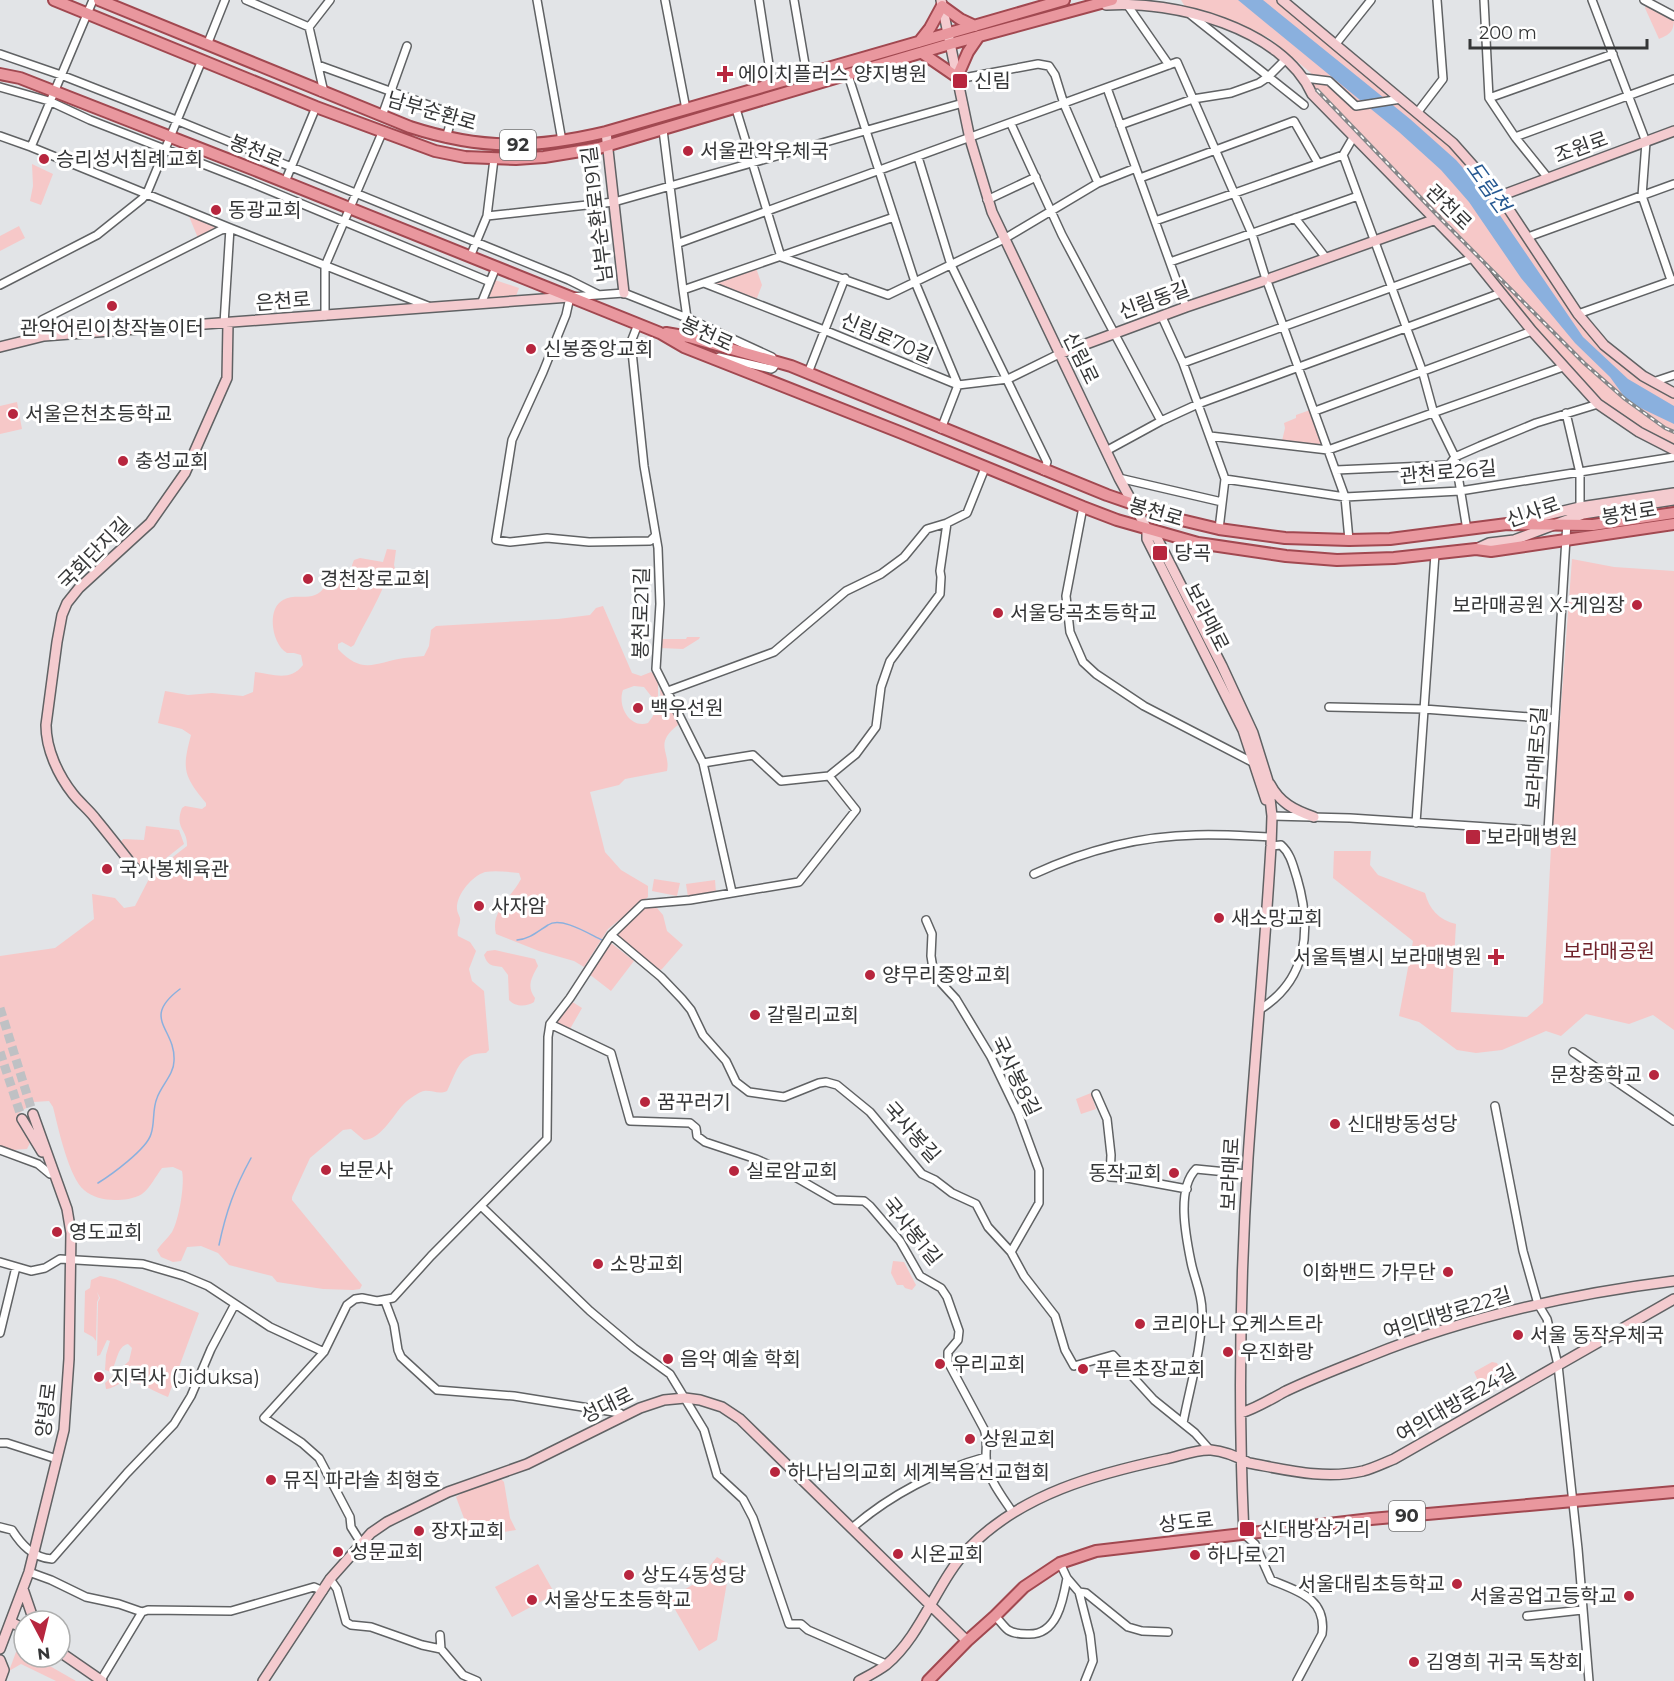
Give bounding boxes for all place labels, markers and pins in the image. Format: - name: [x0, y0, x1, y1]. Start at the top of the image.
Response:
- place label: 에이치플러스 양지병원: [738, 62, 927, 86]
- marker: 에이치플러스 양지병원: [716, 65, 734, 83]
- place label: 신림: [974, 69, 1011, 93]
- marker: 신림: [951, 72, 969, 90]
- place label: 서울관악우체국: [700, 139, 829, 163]
- marker: 서울관악우체국: [681, 144, 695, 158]
- place label: 승리성서침례교회: [56, 147, 203, 171]
- marker: 승리성서침례교회: [37, 152, 51, 166]
- place label: 동광교회: [228, 198, 302, 222]
- marker: 동광교회: [209, 203, 223, 217]
- marker: 관악어린이창작놀이터: [105, 299, 119, 313]
- place label: 관악어린이창작놀이터: [20, 316, 204, 340]
- place label: 신봉중앙교회: [543, 337, 653, 361]
- marker: 신봉중앙교회: [524, 342, 538, 356]
- place label: 서울은천초등학교: [25, 402, 172, 426]
- marker: 서울은천초등학교: [6, 407, 20, 421]
- place label: 충성교회: [135, 449, 209, 473]
- marker: 충성교회: [116, 454, 130, 468]
- place label: 당곡: [1174, 541, 1211, 565]
- marker: 당곡: [1151, 544, 1169, 562]
- place label: 경천장로교회: [320, 567, 430, 591]
- marker: 경천장로교회: [301, 572, 315, 586]
- place label: 보라매공원 X-게임장: [1452, 593, 1625, 617]
- marker: 보라매공원 X-게임장: [1630, 598, 1644, 612]
- place label: 서울당곡초등학교: [1010, 601, 1157, 625]
- marker: 서울당곡초등학교: [991, 606, 1005, 620]
- place label: 백우선원: [650, 696, 724, 720]
- marker: 백우선원: [631, 701, 645, 715]
- place label: 보라매병원: [1486, 825, 1578, 849]
- marker: 보라매병원: [1464, 828, 1482, 846]
- place label: 국사봉체육관: [119, 857, 229, 881]
- marker: 국사봉체육관: [100, 862, 114, 876]
- place label: 사자암: [491, 894, 546, 918]
- marker: 사자암: [472, 899, 486, 913]
- place label: 새소망교회: [1231, 906, 1323, 930]
- marker: 새소망교회: [1212, 911, 1226, 925]
- place label: 서울특별시 보라매병원: [1293, 945, 1482, 969]
- marker: 서울특별시 보라매병원: [1487, 948, 1505, 966]
- place label: 양무리중앙교회: [882, 963, 1011, 987]
- marker: 양무리중앙교회: [863, 968, 877, 982]
- place label: 갈릴리교회: [767, 1003, 859, 1027]
- marker: 갈릴리교회: [748, 1008, 762, 1022]
- place label: 문창중학교: [1550, 1063, 1642, 1087]
- marker: 문창중학교: [1647, 1068, 1661, 1082]
- place label: 꿈꾸러기: [657, 1090, 731, 1114]
- marker: 꿈꾸러기: [638, 1095, 652, 1109]
- place label: 신대방동성당: [1347, 1112, 1457, 1136]
- marker: 신대방동성당: [1328, 1117, 1342, 1131]
- place label: 보문사: [338, 1158, 393, 1182]
- place label: 실로암교회: [746, 1159, 838, 1183]
- place label: 동작교회: [1088, 1161, 1162, 1185]
- marker: 보문사: [319, 1163, 333, 1177]
- marker: 실로암교회: [727, 1164, 741, 1178]
- marker: 동작교회: [1167, 1166, 1181, 1180]
- place label: 영도교회: [69, 1220, 143, 1244]
- marker: 영도교회: [50, 1225, 64, 1239]
- place label: 소망교회: [610, 1252, 684, 1276]
- marker: 소망교회: [591, 1257, 605, 1271]
- place label: 이화밴드 가무단: [1302, 1260, 1436, 1284]
- marker: 이화밴드 가무단: [1441, 1265, 1455, 1279]
- place label: 코리아나 오케스트라: [1152, 1312, 1323, 1336]
- marker: 코리아나 오케스트라: [1133, 1317, 1147, 1331]
- place label: 서울 동작우체국: [1530, 1323, 1664, 1347]
- marker: 서울 동작우체국: [1511, 1328, 1525, 1342]
- place label: 우진화랑: [1240, 1340, 1314, 1364]
- marker: 우진화랑: [1221, 1345, 1235, 1359]
- place label: 음악 예술 학회: [680, 1347, 801, 1371]
- marker: 음악 예술 학회: [661, 1352, 675, 1366]
- place label: 우리교회: [952, 1352, 1026, 1376]
- marker: 우리교회: [933, 1357, 947, 1371]
- place label: 푸른초장교회: [1095, 1357, 1205, 1381]
- marker: 푸른초장교회: [1076, 1362, 1090, 1376]
- place label: 지덕사 (Jiduksa): [111, 1365, 260, 1389]
- marker: 지덕사 (Jiduksa): [92, 1370, 106, 1384]
- place label: 상원교회: [982, 1427, 1056, 1451]
- marker: 상원교회: [963, 1432, 977, 1446]
- place label: 하나님의교회 세계복음선교협회: [787, 1460, 1050, 1484]
- marker: 하나님의교회 세계복음선교협회: [768, 1465, 782, 1479]
- place label: 뮤직 파라솔 최형호: [283, 1468, 441, 1492]
- marker: 뮤직 파라솔 최형호: [264, 1473, 278, 1487]
- place label: 신대방삼거리: [1260, 1517, 1370, 1541]
- place label: 장자교회: [431, 1519, 505, 1543]
- marker: 신대방삼거리: [1238, 1520, 1256, 1538]
- marker: 장자교회: [412, 1524, 426, 1538]
- place label: 성문교회: [350, 1540, 424, 1564]
- place label: 시온교회: [910, 1542, 984, 1566]
- place label: 하나로 21: [1207, 1543, 1286, 1567]
- marker: 성문교회: [331, 1545, 345, 1559]
- marker: 시온교회: [891, 1547, 905, 1561]
- marker: 하나로 21: [1188, 1548, 1202, 1562]
- place label: 상도4동성당: [641, 1563, 746, 1587]
- marker: 상도4동성당: [622, 1568, 636, 1582]
- place label: 서울대림초등학교: [1298, 1572, 1445, 1596]
- marker: 서울대림초등학교: [1450, 1577, 1464, 1591]
- place label: 서울공업고등학교: [1470, 1584, 1617, 1608]
- place label: 서울상도초등학교: [544, 1588, 691, 1612]
- marker: 서울공업고등학교: [1622, 1589, 1636, 1603]
- marker: 서울상도초등학교: [525, 1593, 539, 1607]
- place label: 김영희 귀국 독창회: [1426, 1650, 1584, 1674]
- marker: 김영희 귀국 독창회: [1407, 1655, 1421, 1669]

